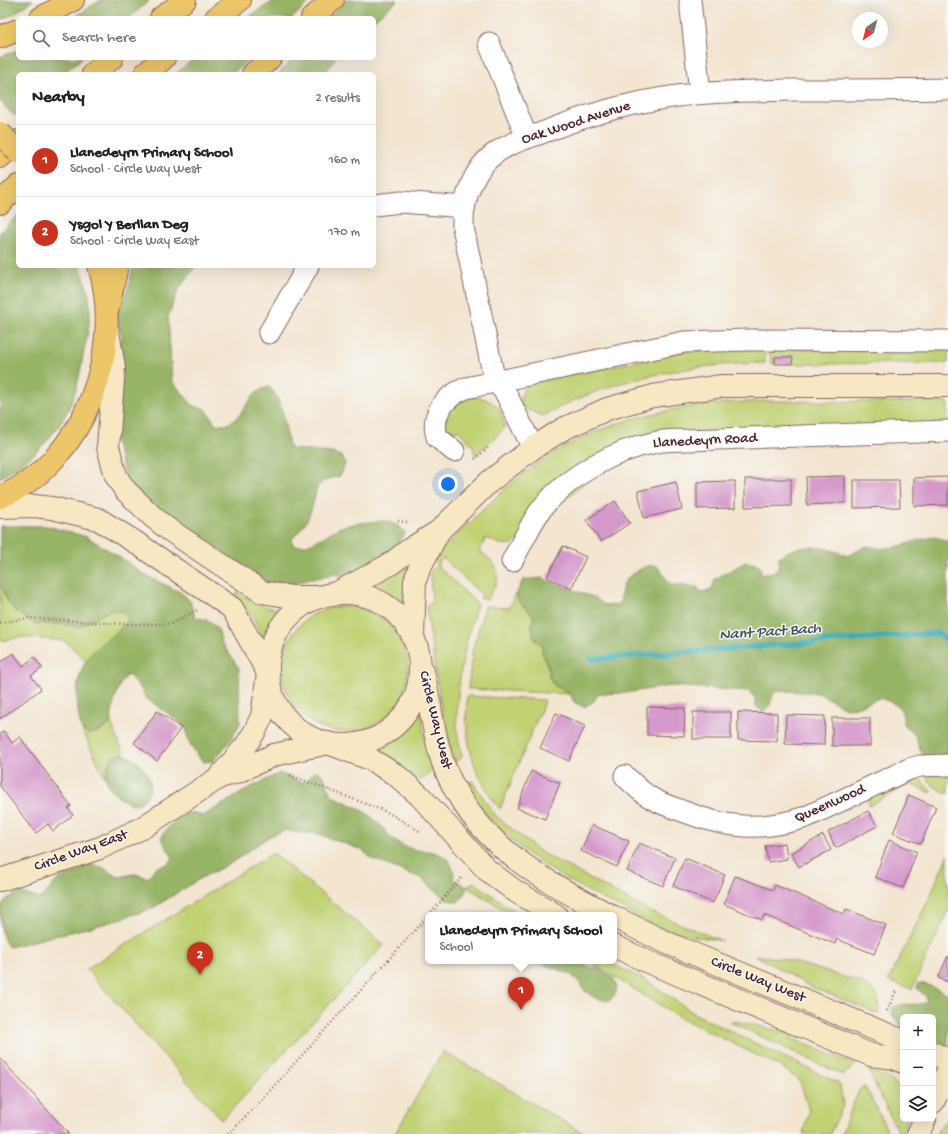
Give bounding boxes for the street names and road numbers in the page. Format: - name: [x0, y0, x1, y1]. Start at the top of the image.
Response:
- street label: Oak Wood Avenue: [519, 97, 633, 149]
- street label: Llanedeyrn Road: [652, 429, 759, 453]
- street label: Circle Way West: [414, 669, 456, 773]
- street label: Queenwood: [792, 780, 869, 828]
- street label: Circle Way East: [32, 825, 132, 876]
- street label: Circle Way West: [708, 953, 810, 1008]

